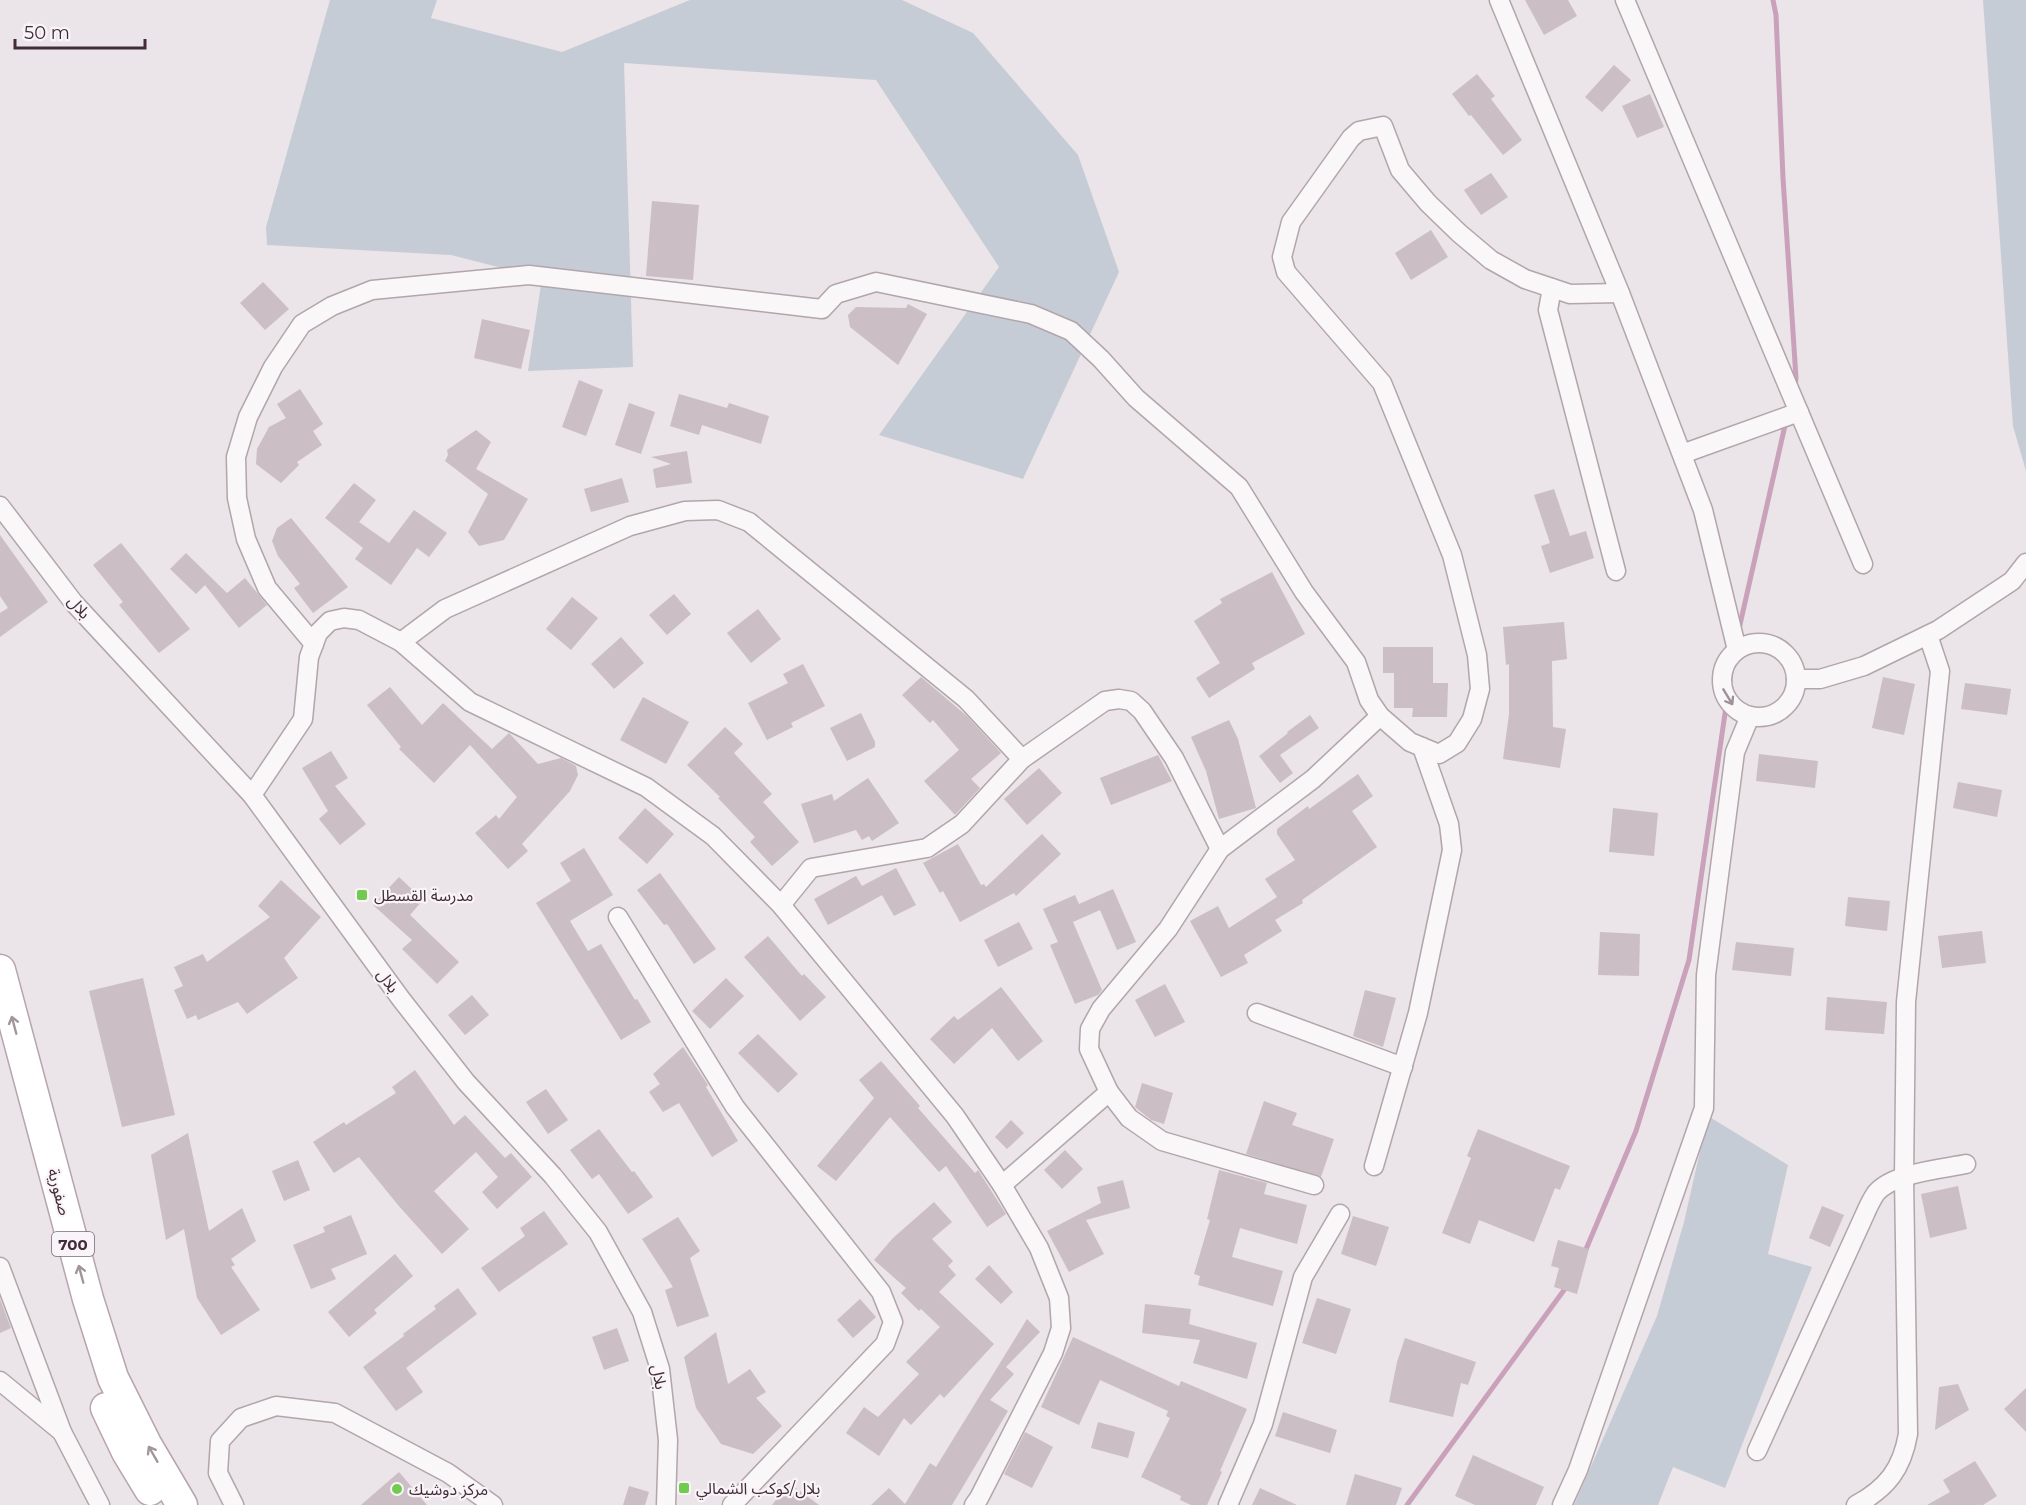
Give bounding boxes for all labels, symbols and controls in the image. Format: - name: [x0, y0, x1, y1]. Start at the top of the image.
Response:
- scale bar: [15, 12, 146, 50]
- text: 50 m: [24, 22, 70, 44]
- street label: بلال: [63, 591, 94, 623]
- one-way arrow: [1721, 689, 1734, 706]
- place label: مدرسة القسطل: [374, 886, 473, 905]
- marker: مدرسة القسطل: [355, 888, 369, 902]
- street label: بلال: [372, 965, 403, 997]
- one-way arrow: [8, 1015, 20, 1034]
- street label: صفورية: [44, 1166, 74, 1218]
- road number: 700: [52, 1232, 94, 1256]
- one-way arrow: [75, 1265, 86, 1284]
- street label: بلال: [646, 1363, 671, 1391]
- one-way arrow: [146, 1446, 158, 1463]
- place label: بلال/كوكب الشمالي: [696, 1479, 820, 1500]
- place label: مركز دوشيك: [409, 1480, 488, 1499]
- marker: بلال/كوكب الشمالي: [677, 1481, 691, 1495]
- marker: مركز دوشيك: [390, 1482, 404, 1496]

